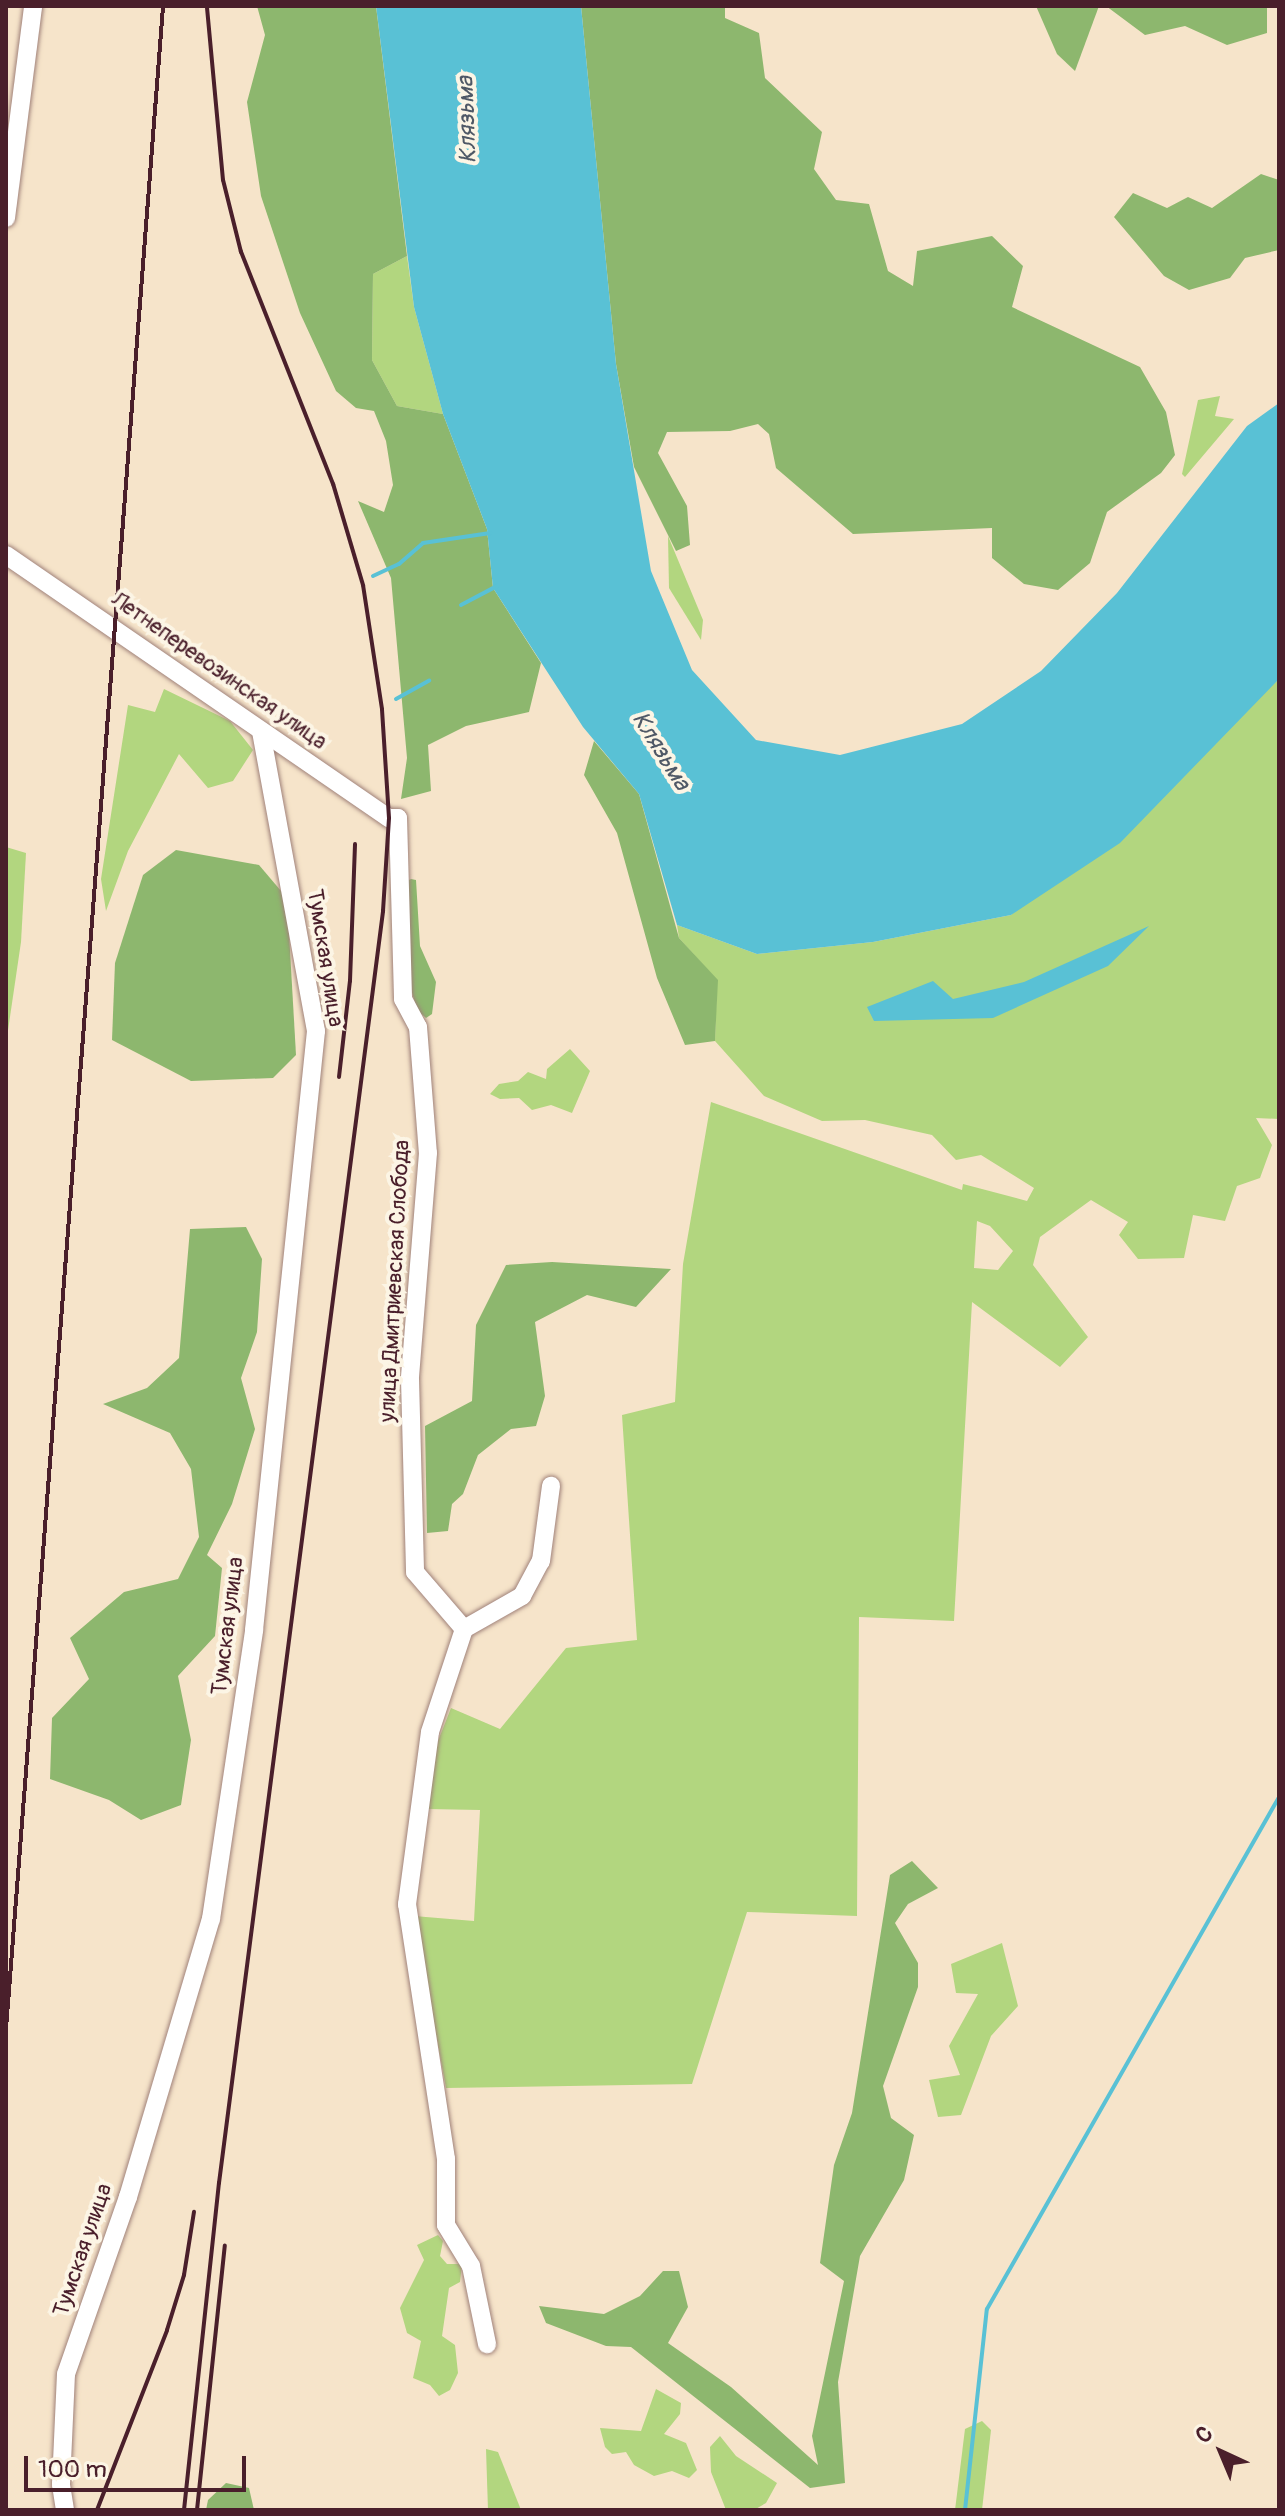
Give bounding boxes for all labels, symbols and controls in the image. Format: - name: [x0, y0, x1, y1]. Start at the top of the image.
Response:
- water label: Клязьма: [451, 76, 483, 164]
- street label: Летнеперевозинская улица: [106, 587, 332, 755]
- water label: Клязьма: [626, 706, 696, 796]
- street label: Тумская улица: [301, 887, 349, 1029]
- street label: улица Дмитриевская Слобода: [374, 1139, 416, 1423]
- street label: Тумская улица: [206, 1556, 250, 1696]
- street label: Тумская улица: [48, 2180, 118, 2320]
- north arrow: [1181, 2412, 1261, 2492]
- text: С: [1190, 2420, 1219, 2450]
- scale bar: [28, 2440, 250, 2490]
- text: 100 m: [38, 2455, 107, 2484]

